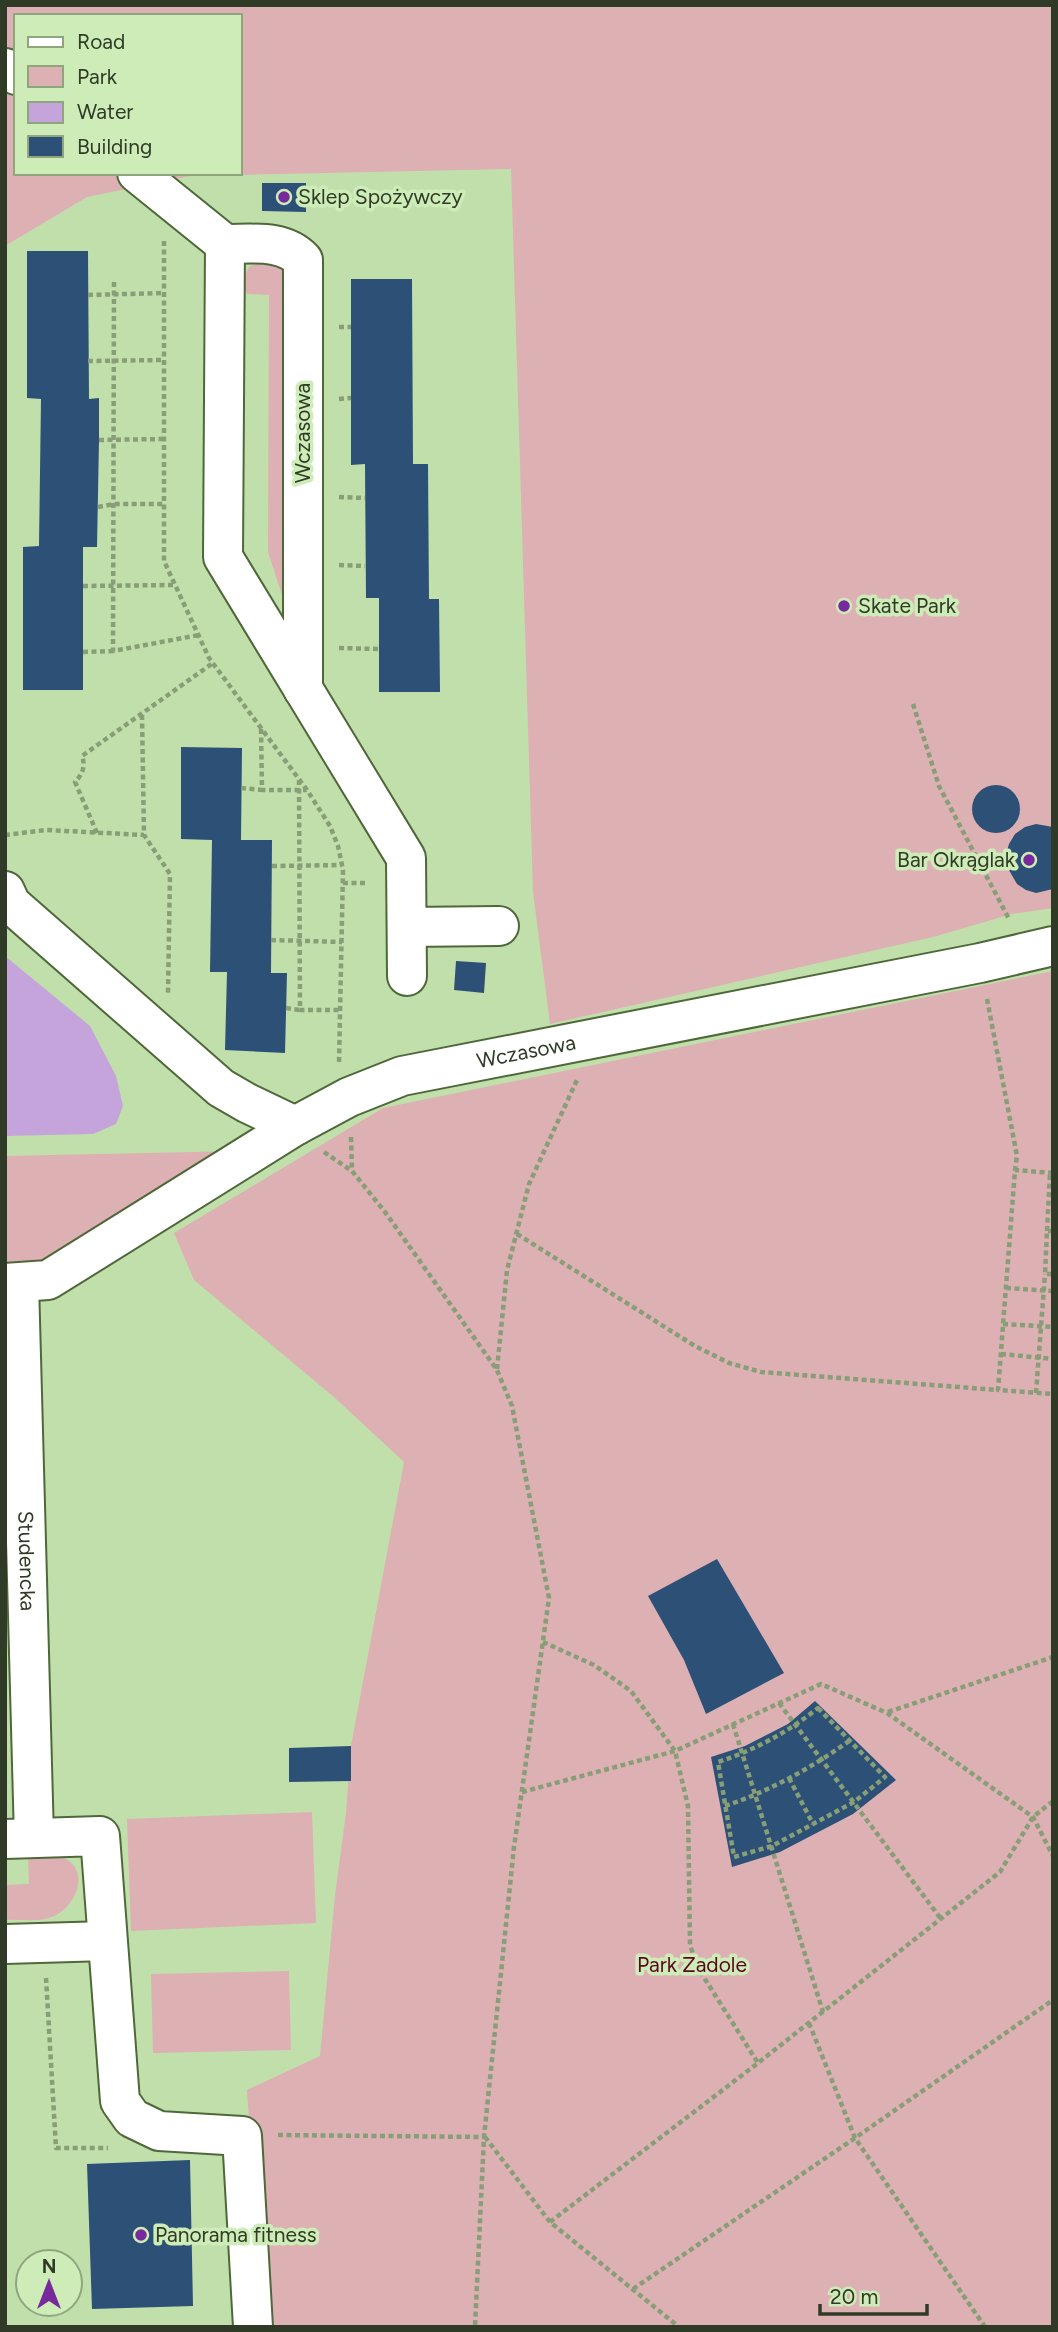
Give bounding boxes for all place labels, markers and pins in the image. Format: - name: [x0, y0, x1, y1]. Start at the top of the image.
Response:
- place label: Sklep Spożywczy: [298, 184, 463, 209]
- marker: Sklep Spożywczy: [276, 189, 292, 205]
- place label: Skate Park: [858, 593, 957, 618]
- marker: Skate Park: [836, 598, 852, 614]
- place label: Bar Okrąglak: [897, 847, 1016, 872]
- marker: Bar Okrąglak: [1021, 852, 1037, 868]
- place label: Panorama fitness: [155, 2222, 316, 2247]
- marker: Panorama fitness: [133, 2227, 149, 2243]

